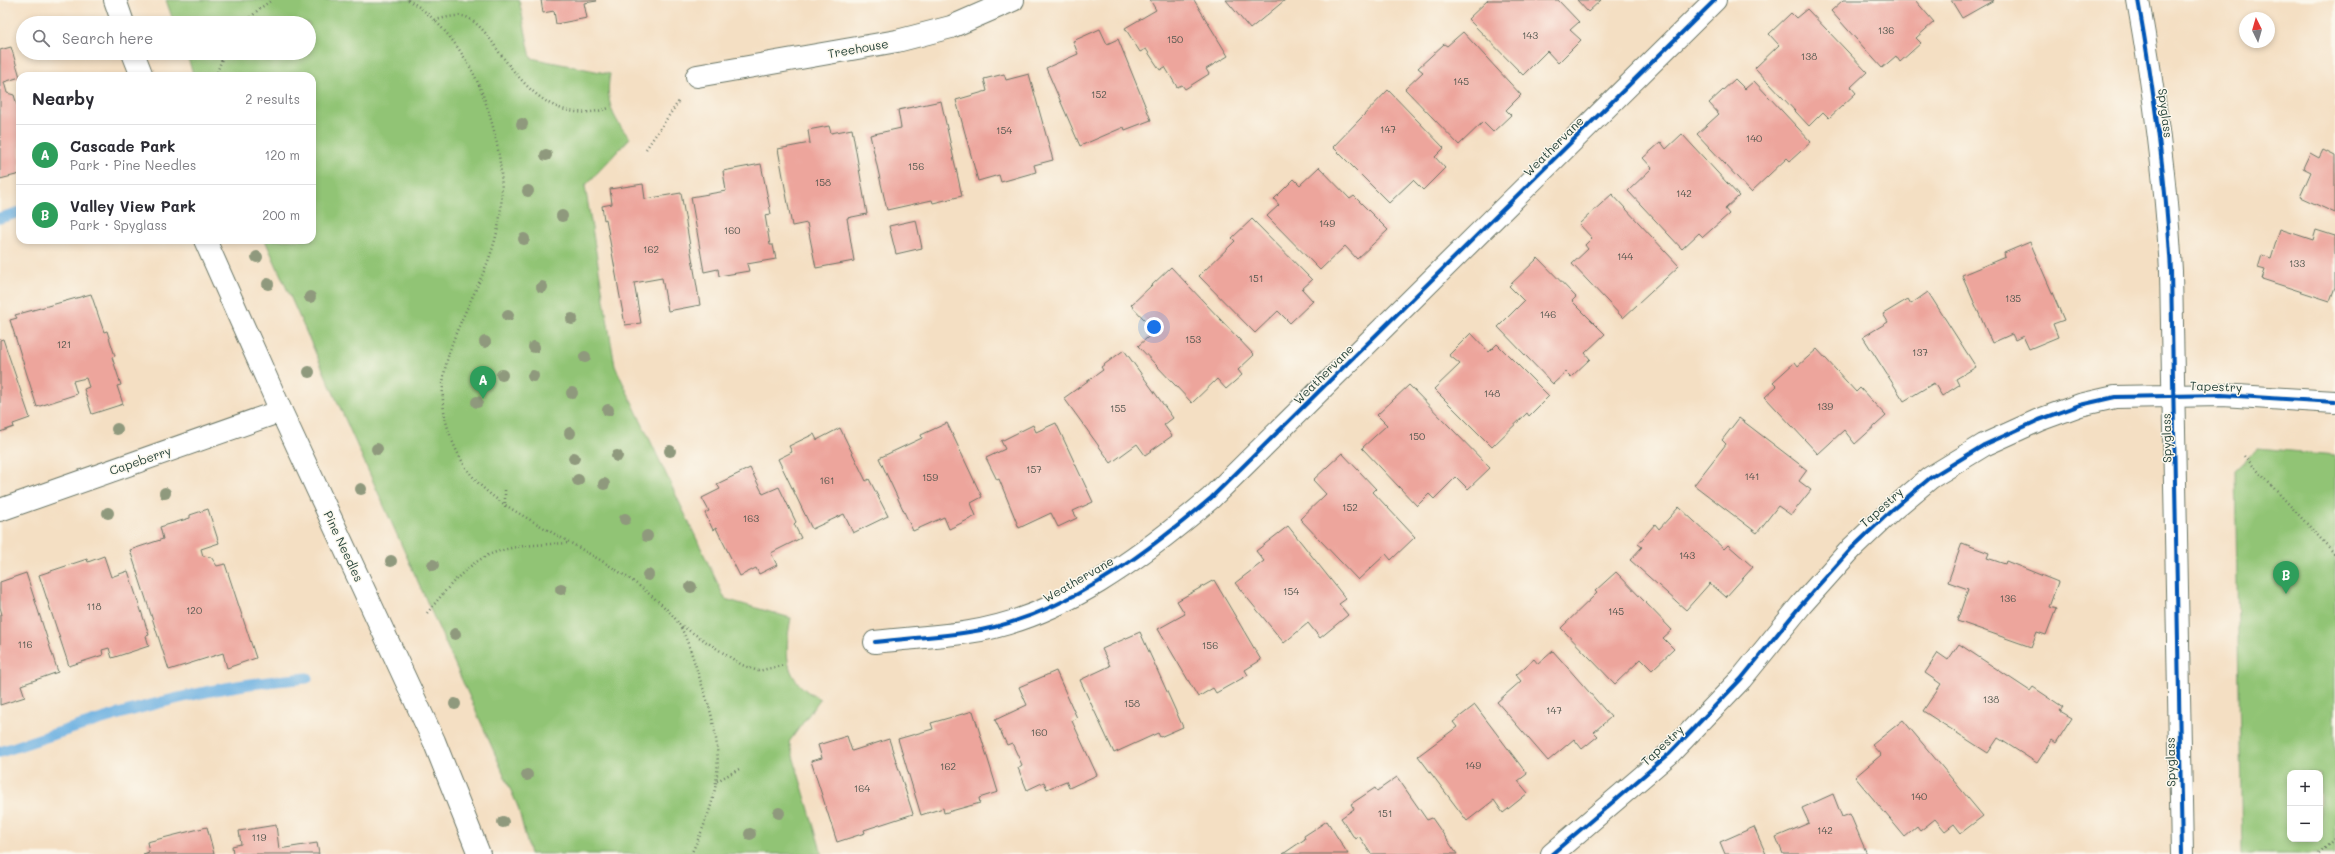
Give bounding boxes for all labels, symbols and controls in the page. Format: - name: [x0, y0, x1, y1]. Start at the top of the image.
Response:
- north arrow: [2239, 12, 2275, 48]
- search box: [16, 16, 316, 60]
- house number: 136: [1878, 23, 1894, 37]
- icon: search: [30, 27, 52, 49]
- text: Search here: [62, 28, 153, 48]
- house number: 143: [1522, 28, 1538, 42]
- house number: 150: [1167, 32, 1183, 46]
- street label: Treehouse: [826, 35, 890, 61]
- house number: 138: [1801, 49, 1817, 63]
- house number: 145: [1453, 74, 1469, 88]
- text: Nearby: [32, 87, 94, 109]
- house number: 152: [1091, 87, 1107, 101]
- street label: Spyglass: [2155, 87, 2177, 139]
- text: 2 results: [245, 90, 300, 107]
- street label: Weathervane: [1519, 112, 1587, 180]
- house number: 147: [1380, 122, 1396, 136]
- house number: 154: [996, 123, 1012, 137]
- house number: 140: [1746, 131, 1762, 145]
- text: Cascade Park: [70, 136, 175, 156]
- text: A: [40, 146, 50, 163]
- text: 120 m: [264, 146, 300, 163]
- text: Park · Pine Needles: [70, 156, 196, 173]
- house number: 156: [908, 159, 924, 173]
- house number: 158: [815, 175, 831, 189]
- house number: 142: [1676, 186, 1692, 200]
- text: Valley View Park: [70, 196, 196, 216]
- text: B: [41, 206, 49, 223]
- text: 200 m: [262, 206, 300, 223]
- text: Park · Spyglass: [70, 216, 167, 233]
- house number: 149: [1319, 216, 1335, 230]
- house number: 160: [724, 223, 740, 237]
- house number: 162: [643, 242, 659, 256]
- house number: 144: [1617, 249, 1633, 263]
- house number: 133: [2289, 256, 2305, 270]
- house number: 151: [1249, 271, 1263, 285]
- house number: 135: [2005, 291, 2021, 305]
- house number: 146: [1540, 307, 1556, 321]
- your location: [1144, 317, 1164, 337]
- house number: 153: [1185, 332, 1201, 346]
- house number: 121: [57, 337, 71, 351]
- street label: Weathervane: [1289, 340, 1357, 408]
- house number: 137: [1912, 345, 1928, 359]
- pin: A: [470, 366, 496, 399]
- street label: Tapestry: [2190, 377, 2242, 395]
- house number: 148: [1484, 386, 1500, 400]
- house number: 139: [1817, 399, 1833, 413]
- house number: 155: [1110, 401, 1126, 415]
- street label: Spyglass: [2158, 413, 2174, 463]
- house number: 150: [1409, 429, 1425, 443]
- street label: Capeberry: [107, 442, 173, 478]
- house number: 157: [1026, 462, 1042, 476]
- house number: 141: [1745, 469, 1759, 483]
- house number: 159: [922, 470, 938, 484]
- house number: 161: [820, 473, 834, 487]
- street label: Tapestry: [1856, 484, 1906, 530]
- house number: 152: [1342, 500, 1358, 514]
- street label: Pine Needles: [321, 508, 367, 584]
- house number: 163: [743, 511, 759, 525]
- house number: 143: [1679, 548, 1695, 562]
- street label: Weathervane: [1040, 552, 1116, 606]
- pin: B: [2273, 561, 2299, 594]
- house number: 154: [1283, 584, 1299, 598]
- house number: 136: [2000, 591, 2016, 605]
- house number: 118: [87, 599, 102, 613]
- house number: 120: [186, 603, 202, 617]
- house number: 145: [1608, 604, 1624, 618]
- house number: 116: [18, 637, 32, 651]
- house number: 156: [1202, 638, 1218, 652]
- house number: 138: [1983, 692, 1999, 706]
- house number: 158: [1124, 696, 1140, 710]
- house number: 147: [1546, 703, 1562, 717]
- street label: Tapestry: [1637, 721, 1687, 769]
- house number: 160: [1031, 725, 1047, 739]
- street label: Spyglass: [2162, 737, 2178, 787]
- house number: 149: [1465, 758, 1481, 772]
- house number: 162: [940, 759, 956, 773]
- map controls: [2287, 770, 2323, 842]
- button: +: [2287, 770, 2323, 806]
- house number: 164: [854, 781, 870, 795]
- house number: 140: [1911, 789, 1927, 803]
- house number: 151: [1378, 806, 1392, 820]
- button: −: [2287, 806, 2323, 842]
- house number: 142: [1817, 823, 1833, 837]
- house number: 119: [252, 830, 267, 844]

